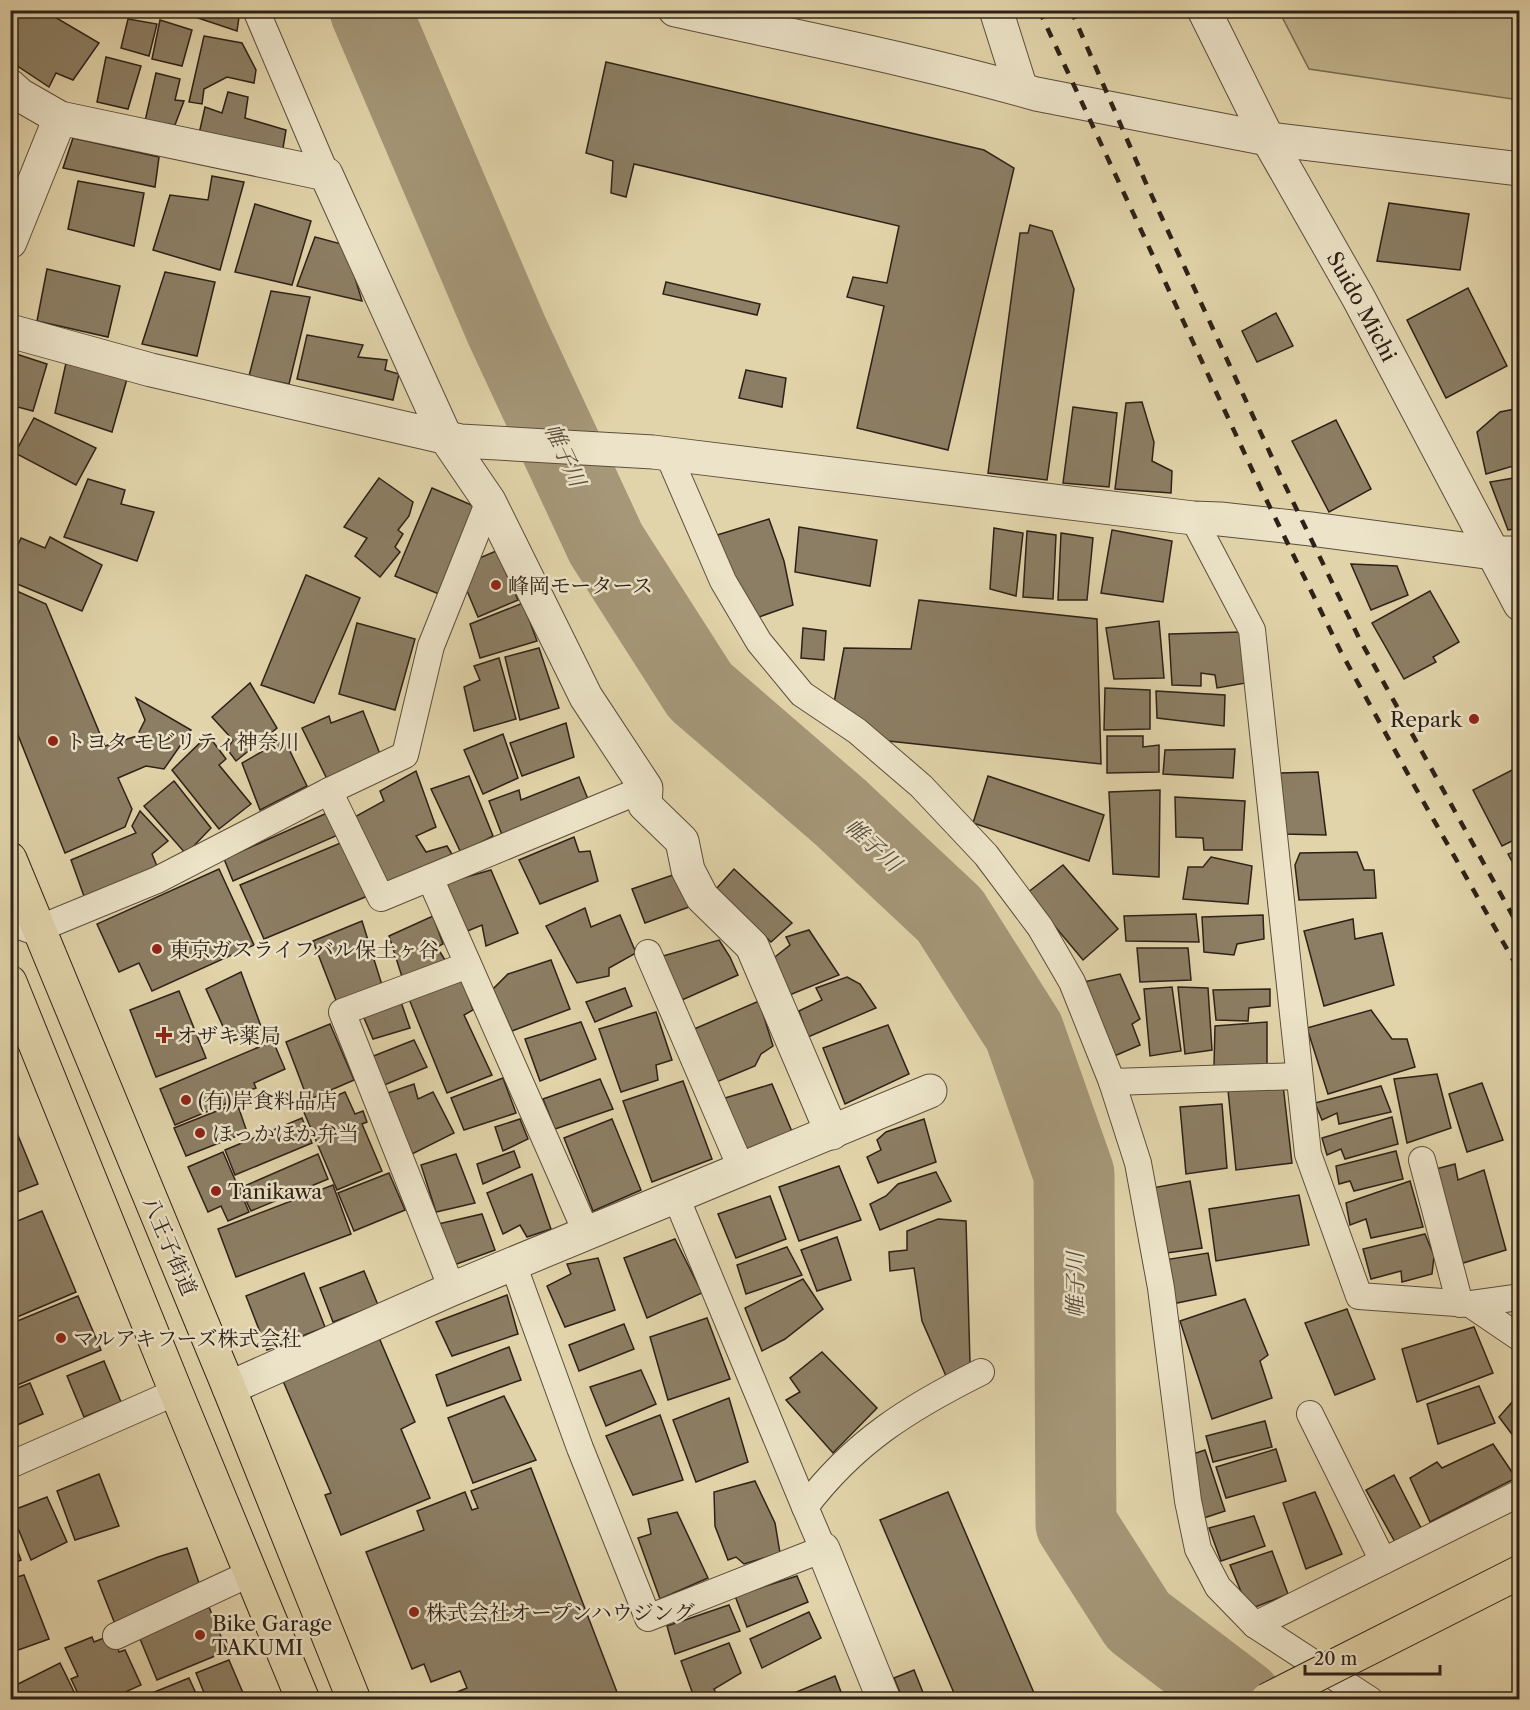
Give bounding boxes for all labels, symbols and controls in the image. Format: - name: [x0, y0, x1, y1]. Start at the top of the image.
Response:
- street label: Suido Michi: [1322, 247, 1402, 366]
- water label: 帷子川: [539, 419, 592, 492]
- place label: 峰岡モータース: [508, 573, 653, 598]
- marker: 峰岡モータース: [489, 578, 503, 592]
- place label: Repark: [1390, 707, 1463, 732]
- marker: Repark: [1467, 712, 1481, 726]
- place label: トヨタ モビリティ神奈川: [65, 729, 300, 754]
- marker: トヨタ モビリティ神奈川: [46, 734, 60, 748]
- water label: 帷子川: [839, 813, 908, 878]
- place label: 東京ガスライフバル保土ヶ谷: [169, 937, 439, 962]
- marker: 東京ガスライフバル保土ヶ谷: [150, 942, 164, 956]
- place label: オザキ薬局: [176, 1023, 281, 1048]
- marker: オザキ薬局: [157, 1028, 171, 1042]
- place label: (有)岸食料品店: [198, 1088, 337, 1113]
- marker: (有)岸食料品店: [179, 1093, 193, 1107]
- place label: ほっかほか弁当: [212, 1121, 359, 1146]
- marker: ほっかほか弁当: [193, 1126, 207, 1140]
- place label: Tanikawa: [228, 1179, 323, 1204]
- marker: Tanikawa: [209, 1184, 223, 1198]
- street label: 八王子街道: [138, 1193, 202, 1299]
- water label: 帷子川: [1062, 1250, 1089, 1318]
- place label: マルアキフーズ株式会社: [73, 1326, 301, 1351]
- marker: マルアキフーズ株式会社: [54, 1331, 68, 1345]
- place label: 株式会社オープンハウジング: [426, 1600, 695, 1625]
- marker: 株式会社オープンハウジング: [407, 1605, 421, 1619]
- place label: Bike Garage TAKUMI: [212, 1611, 332, 1660]
- marker: Bike Garage TAKUMI: [193, 1628, 207, 1642]
- scale bar: [1305, 1638, 1440, 1676]
- text: 20 m: [1314, 1648, 1358, 1670]

